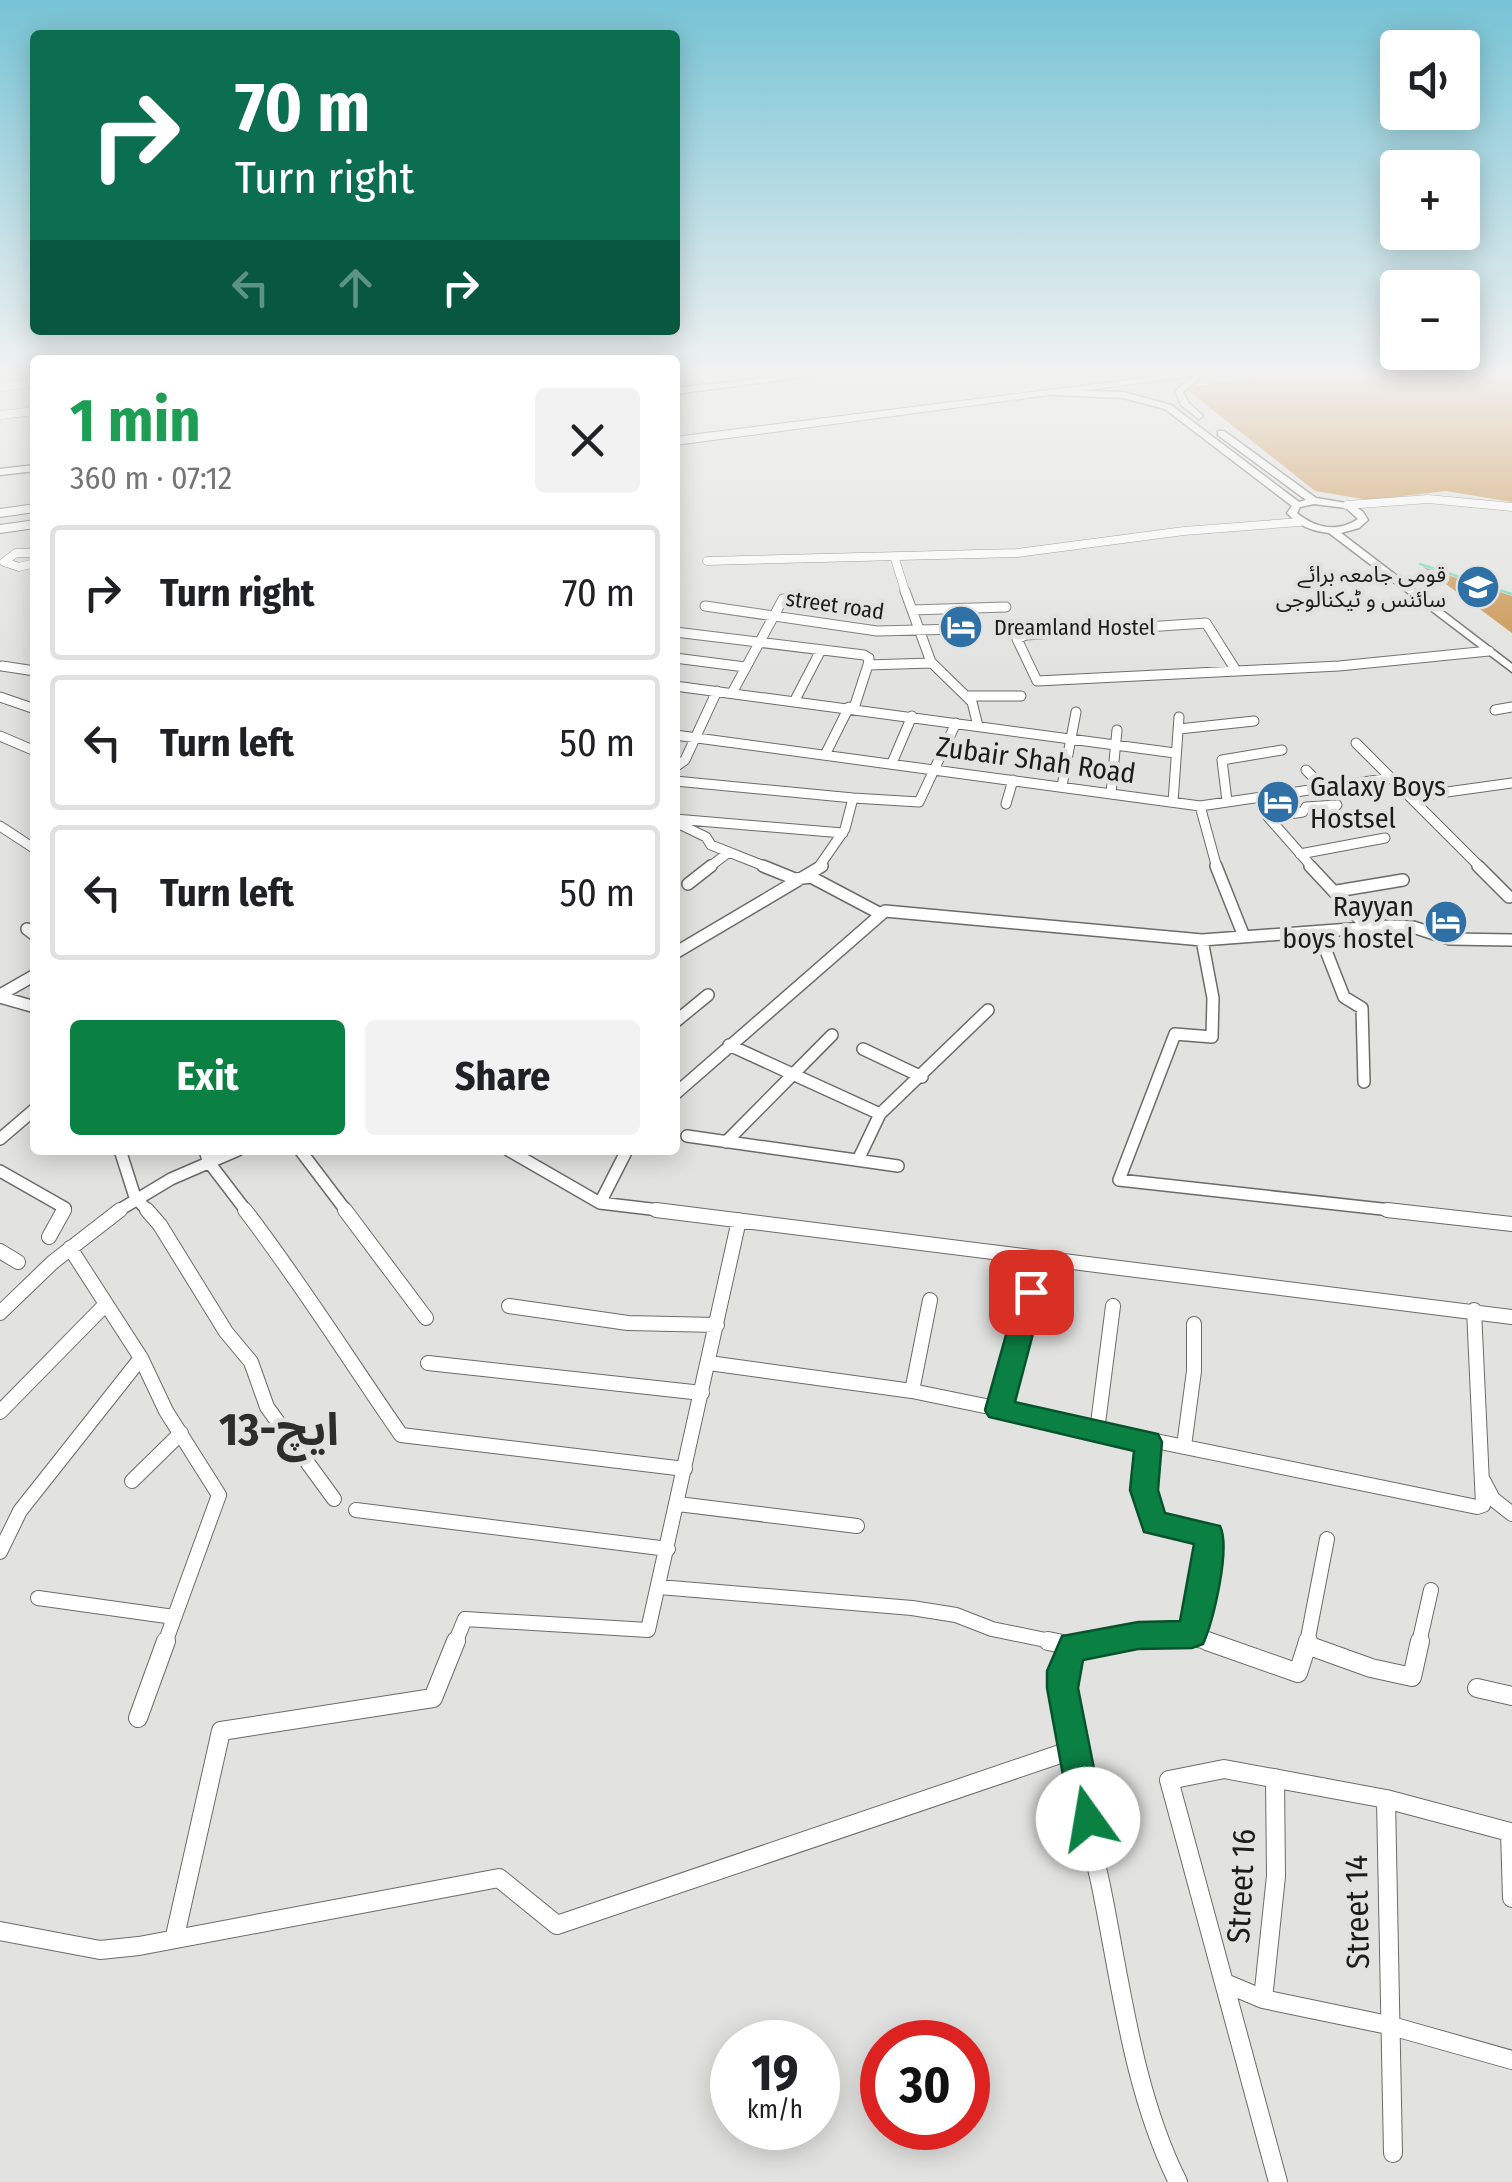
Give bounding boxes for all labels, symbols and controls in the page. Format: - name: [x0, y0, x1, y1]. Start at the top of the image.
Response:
- map controls: [1380, 30, 1480, 370]
- button: sound: [1380, 30, 1480, 130]
- text: 70 m: [235, 66, 370, 150]
- icon: right: [70, 70, 200, 200]
- button: +: [1380, 150, 1480, 250]
- text: Turn right: [235, 151, 414, 205]
- icon: left: [223, 260, 278, 315]
- icon: ahead: [328, 260, 383, 315]
- icon: right: [433, 260, 488, 315]
- button: −: [1380, 270, 1480, 370]
- text: 1 min: [70, 385, 201, 457]
- button: close: [535, 388, 640, 493]
- text: 360 m · 07:12: [70, 459, 232, 497]
- place label: قومی جامعہ برائے سائنس و ٹیکنالوجی: [1276, 561, 1446, 613]
- school or university icon: قومی جامعہ برائے سائنس و ٹیکنالوجی: [1455, 564, 1501, 610]
- icon: right: [75, 565, 130, 620]
- text: Turn right: [160, 570, 314, 616]
- text: 70 m: [562, 570, 635, 616]
- street label: street road: [784, 585, 886, 625]
- hotel icon: Dreamland Hostel: [938, 604, 984, 650]
- place label: Dreamland Hostel: [994, 614, 1155, 641]
- icon: left: [75, 715, 130, 770]
- text: Turn left: [160, 720, 294, 766]
- text: 50 m: [560, 720, 635, 766]
- street label: Zubair Shah Road: [934, 730, 1138, 790]
- place label: Galaxy Boys Hostsel: [1310, 770, 1446, 835]
- hotel icon: Galaxy Boys Hostsel: [1255, 779, 1301, 825]
- icon: left: [75, 865, 130, 920]
- text: Turn left: [160, 870, 294, 916]
- text: 50 m: [560, 870, 635, 916]
- place label: Rayyan boys hostel: [1282, 890, 1414, 955]
- hotel icon: Rayyan boys hostel: [1423, 899, 1469, 945]
- button: Exit: [70, 1020, 345, 1135]
- button: Share: [365, 1020, 640, 1135]
- pin: [989, 1250, 1074, 1335]
- icon: arrive: [1004, 1265, 1059, 1320]
- district label: ایچ-13: [219, 1403, 339, 1463]
- position arrow: [1036, 1767, 1140, 1871]
- street label: Street 16: [1219, 1828, 1263, 1944]
- street label: Street 14: [1337, 1855, 1377, 1969]
- speed limit sign: 30: [860, 2020, 990, 2150]
- text: 19: [751, 2043, 798, 2103]
- text: km/h: [747, 2095, 803, 2125]

